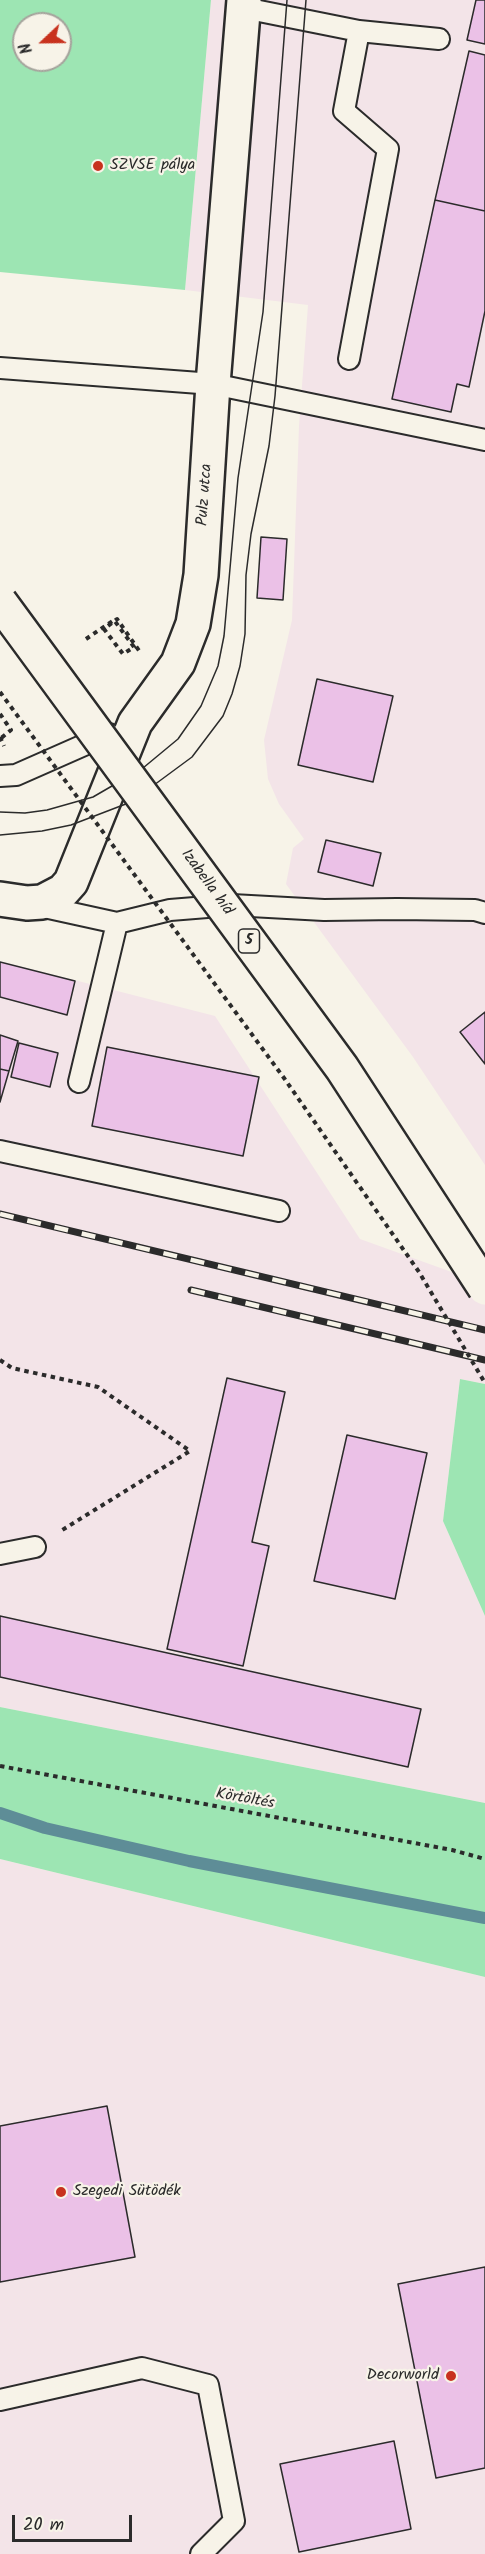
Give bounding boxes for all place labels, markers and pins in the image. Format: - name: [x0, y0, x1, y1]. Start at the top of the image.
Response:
- place label: SZVSE pálya: [110, 156, 195, 176]
- marker: SZVSE pálya: [91, 159, 105, 173]
- place label: Szegedi Sütödék: [73, 2182, 181, 2202]
- marker: Szegedi Sütödék: [54, 2185, 68, 2199]
- place label: Decorworld: [367, 2366, 439, 2386]
- marker: Decorworld: [444, 2369, 458, 2383]

